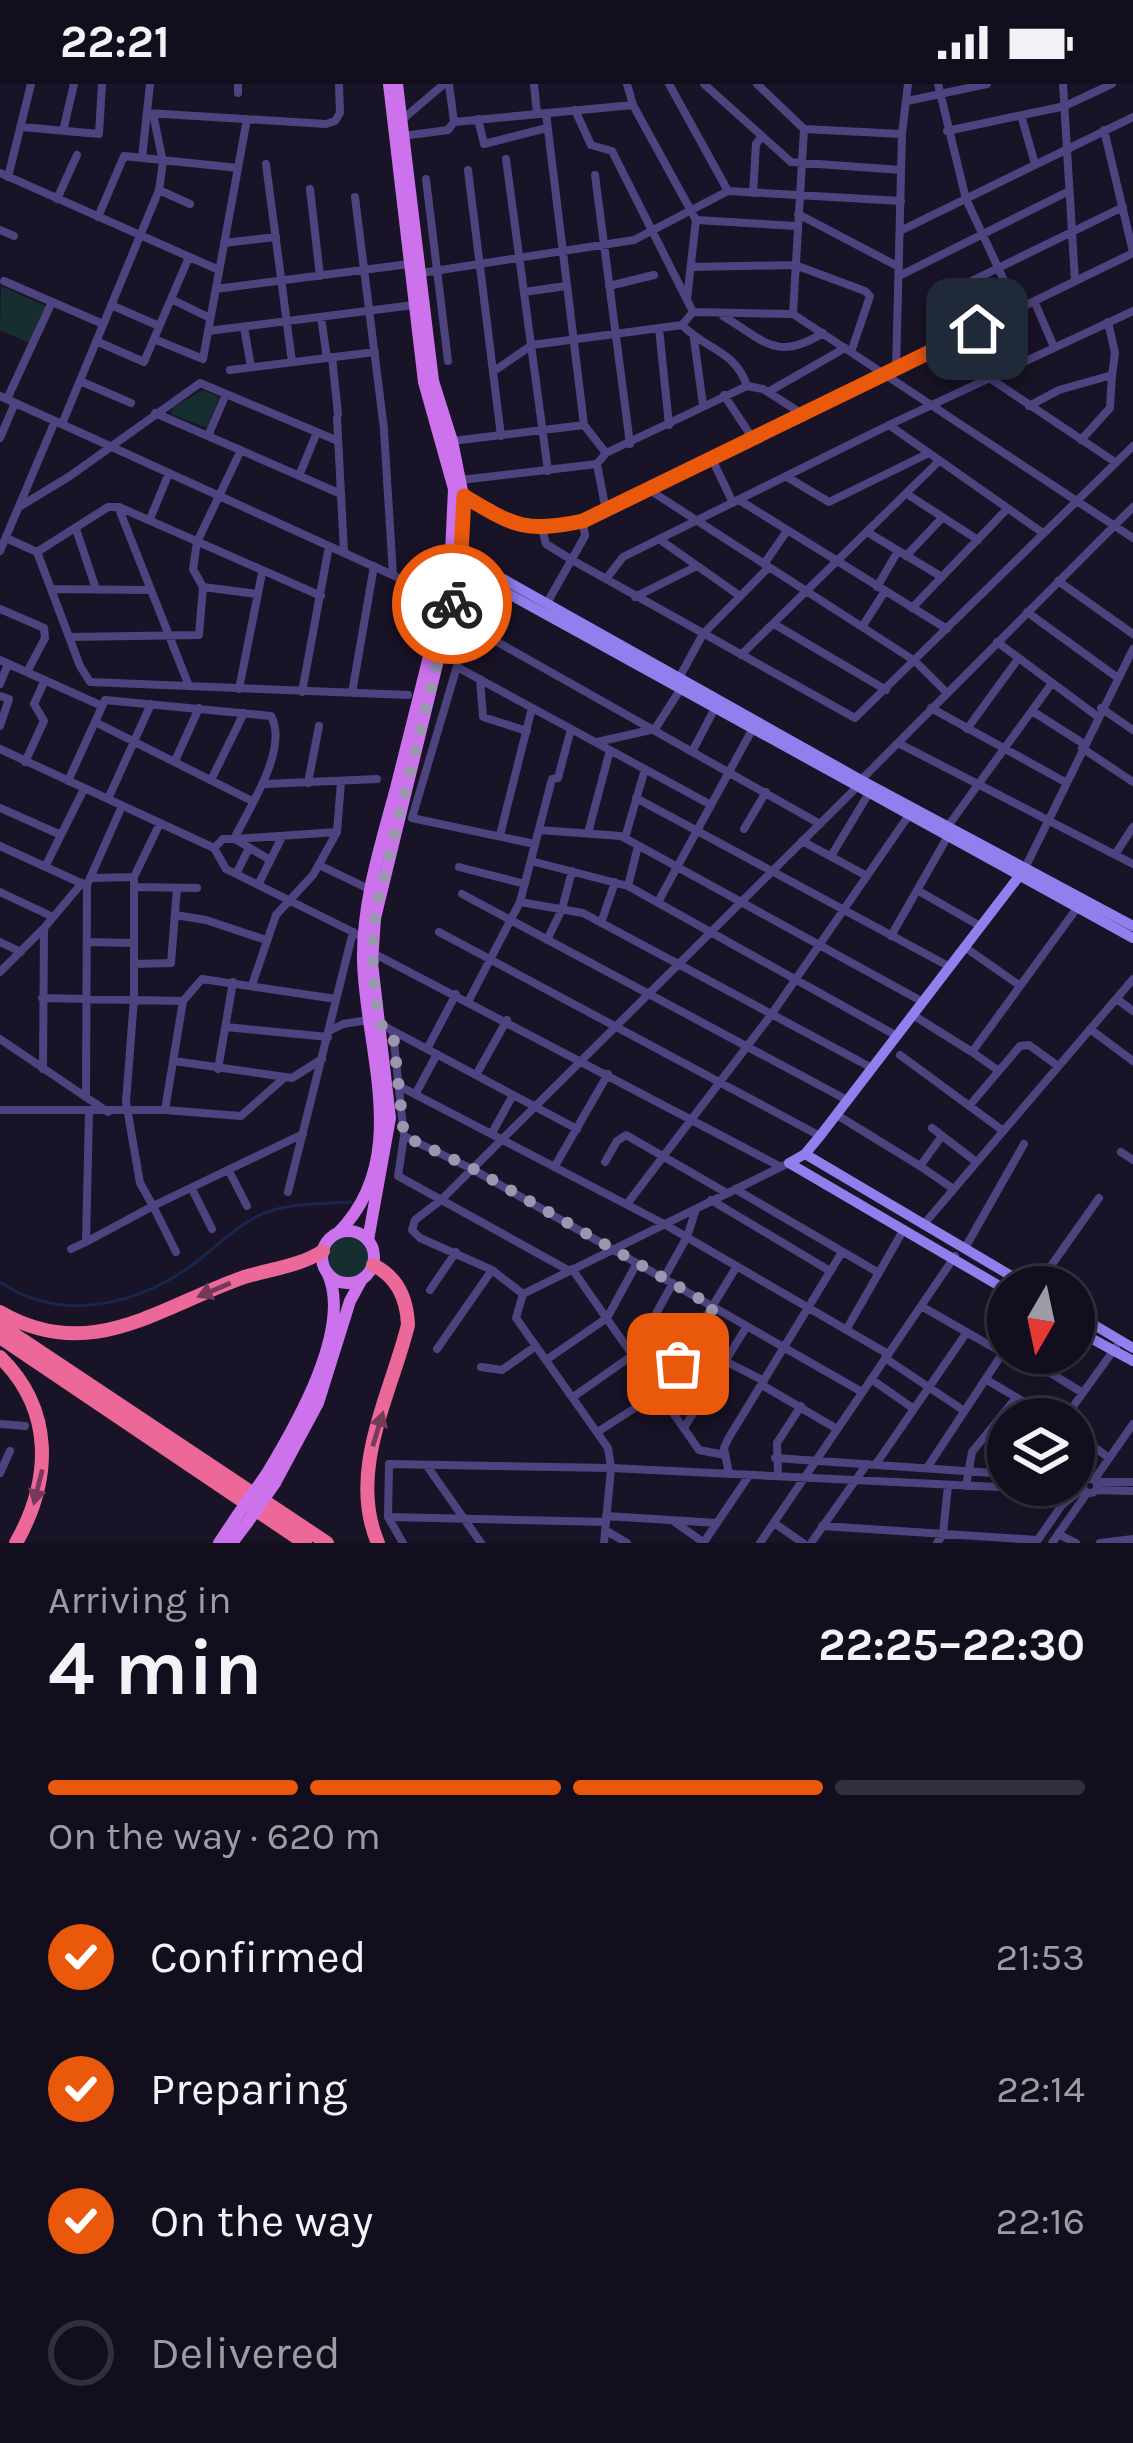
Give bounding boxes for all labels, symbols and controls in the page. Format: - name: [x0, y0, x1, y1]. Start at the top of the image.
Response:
- text: 22:21: [60, 16, 170, 68]
- pin: [926, 278, 1028, 380]
- icon: home: [944, 296, 1010, 362]
- courier: [392, 544, 512, 664]
- icon: bike: [419, 571, 485, 637]
- north arrow: [987, 1266, 1095, 1374]
- map controls: [987, 1266, 1095, 1506]
- one-way arrow: [196, 1280, 231, 1300]
- pin: [627, 1313, 729, 1415]
- icon: bag: [645, 1331, 711, 1397]
- button: layers: [987, 1398, 1095, 1506]
- one-way arrow: [369, 1410, 388, 1447]
- one-way arrow: [28, 1469, 47, 1506]
- text: Arriving in: [48, 1577, 231, 1623]
- text: 22:25–22:30: [818, 1619, 1085, 1671]
- text: 4 min: [48, 1622, 262, 1714]
- text: On the way · 620 m: [48, 1813, 381, 1859]
- icon: check: [48, 1924, 114, 1990]
- text: Confirmed: [150, 1931, 366, 1983]
- text: 21:53: [995, 1934, 1085, 1980]
- icon: check: [48, 2056, 114, 2122]
- text: Preparing: [150, 2063, 348, 2115]
- text: 22:14: [996, 2066, 1085, 2112]
- icon: check: [48, 2188, 114, 2254]
- text: On the way: [150, 2195, 373, 2247]
- text: 22:16: [996, 2198, 1085, 2244]
- text: Delivered: [150, 2327, 341, 2379]

